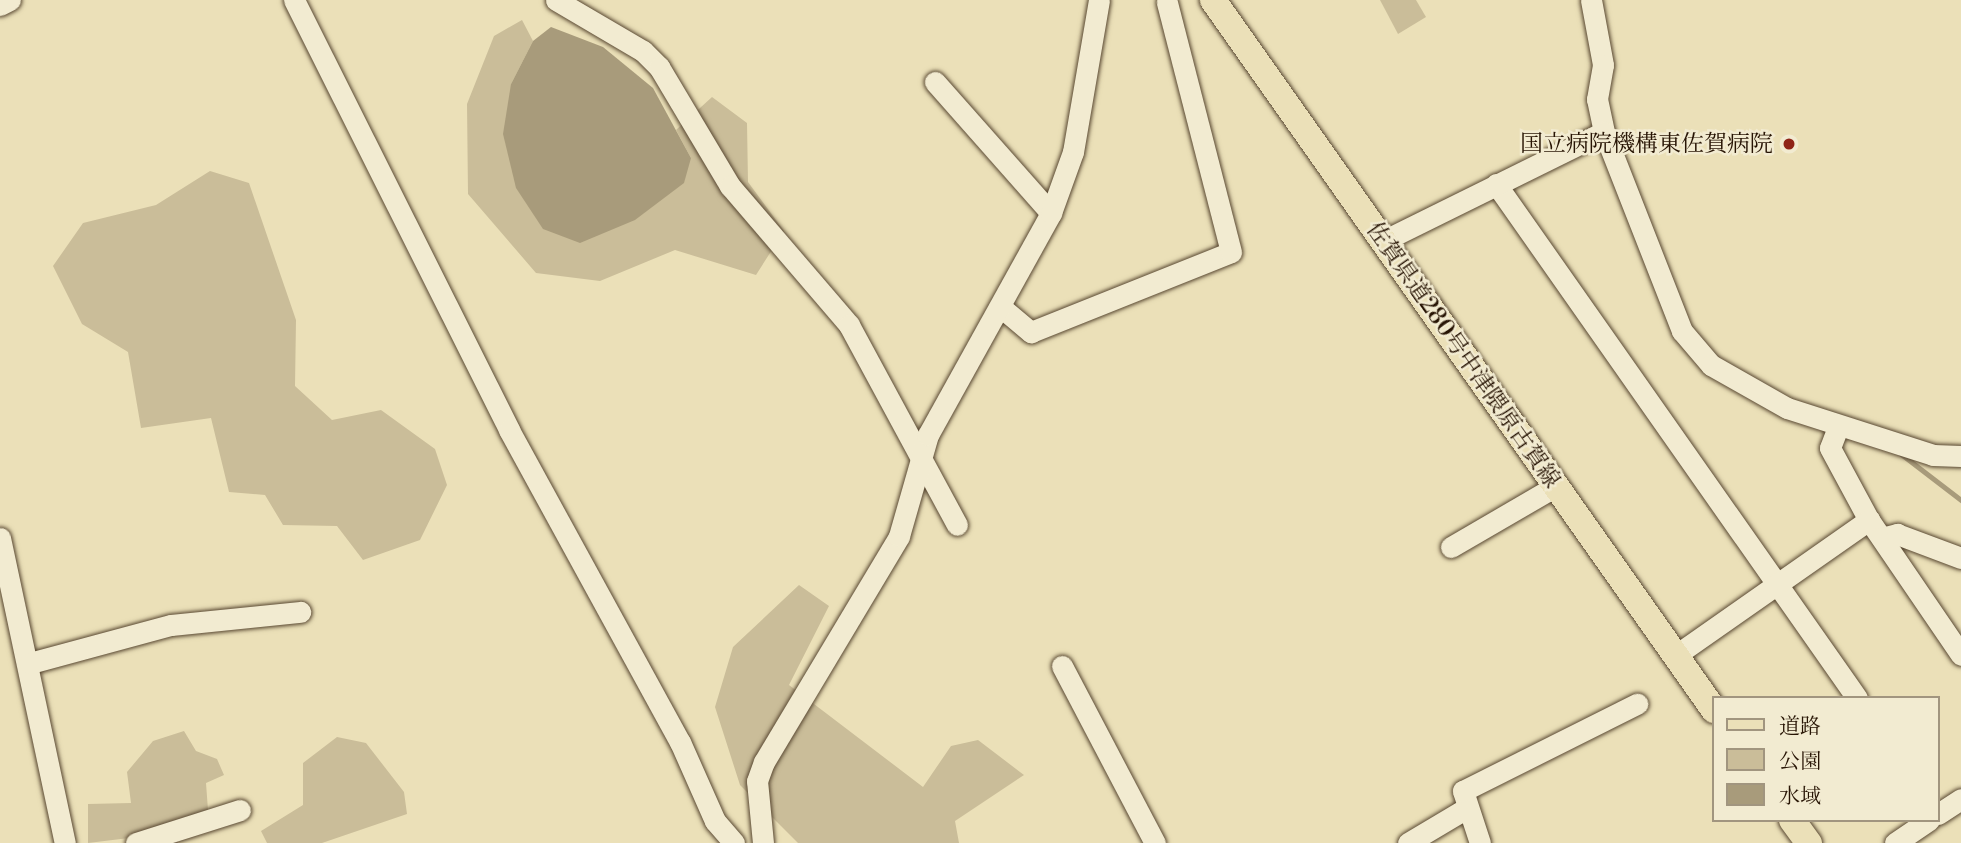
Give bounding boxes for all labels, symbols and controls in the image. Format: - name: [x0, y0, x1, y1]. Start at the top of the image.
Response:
- place label: 国立病院機構東佐賀病院: [1520, 130, 1773, 158]
- marker: 国立病院機構東佐賀病院: [1779, 134, 1799, 154]
- street label: 佐賀県道280号中津隈原古賀線: [1360, 217, 1566, 493]
- legend: [1713, 696, 1940, 822]
- text: 道路: [1779, 714, 1821, 740]
- text: 公園: [1779, 749, 1821, 775]
- text: 水域: [1779, 784, 1821, 810]

